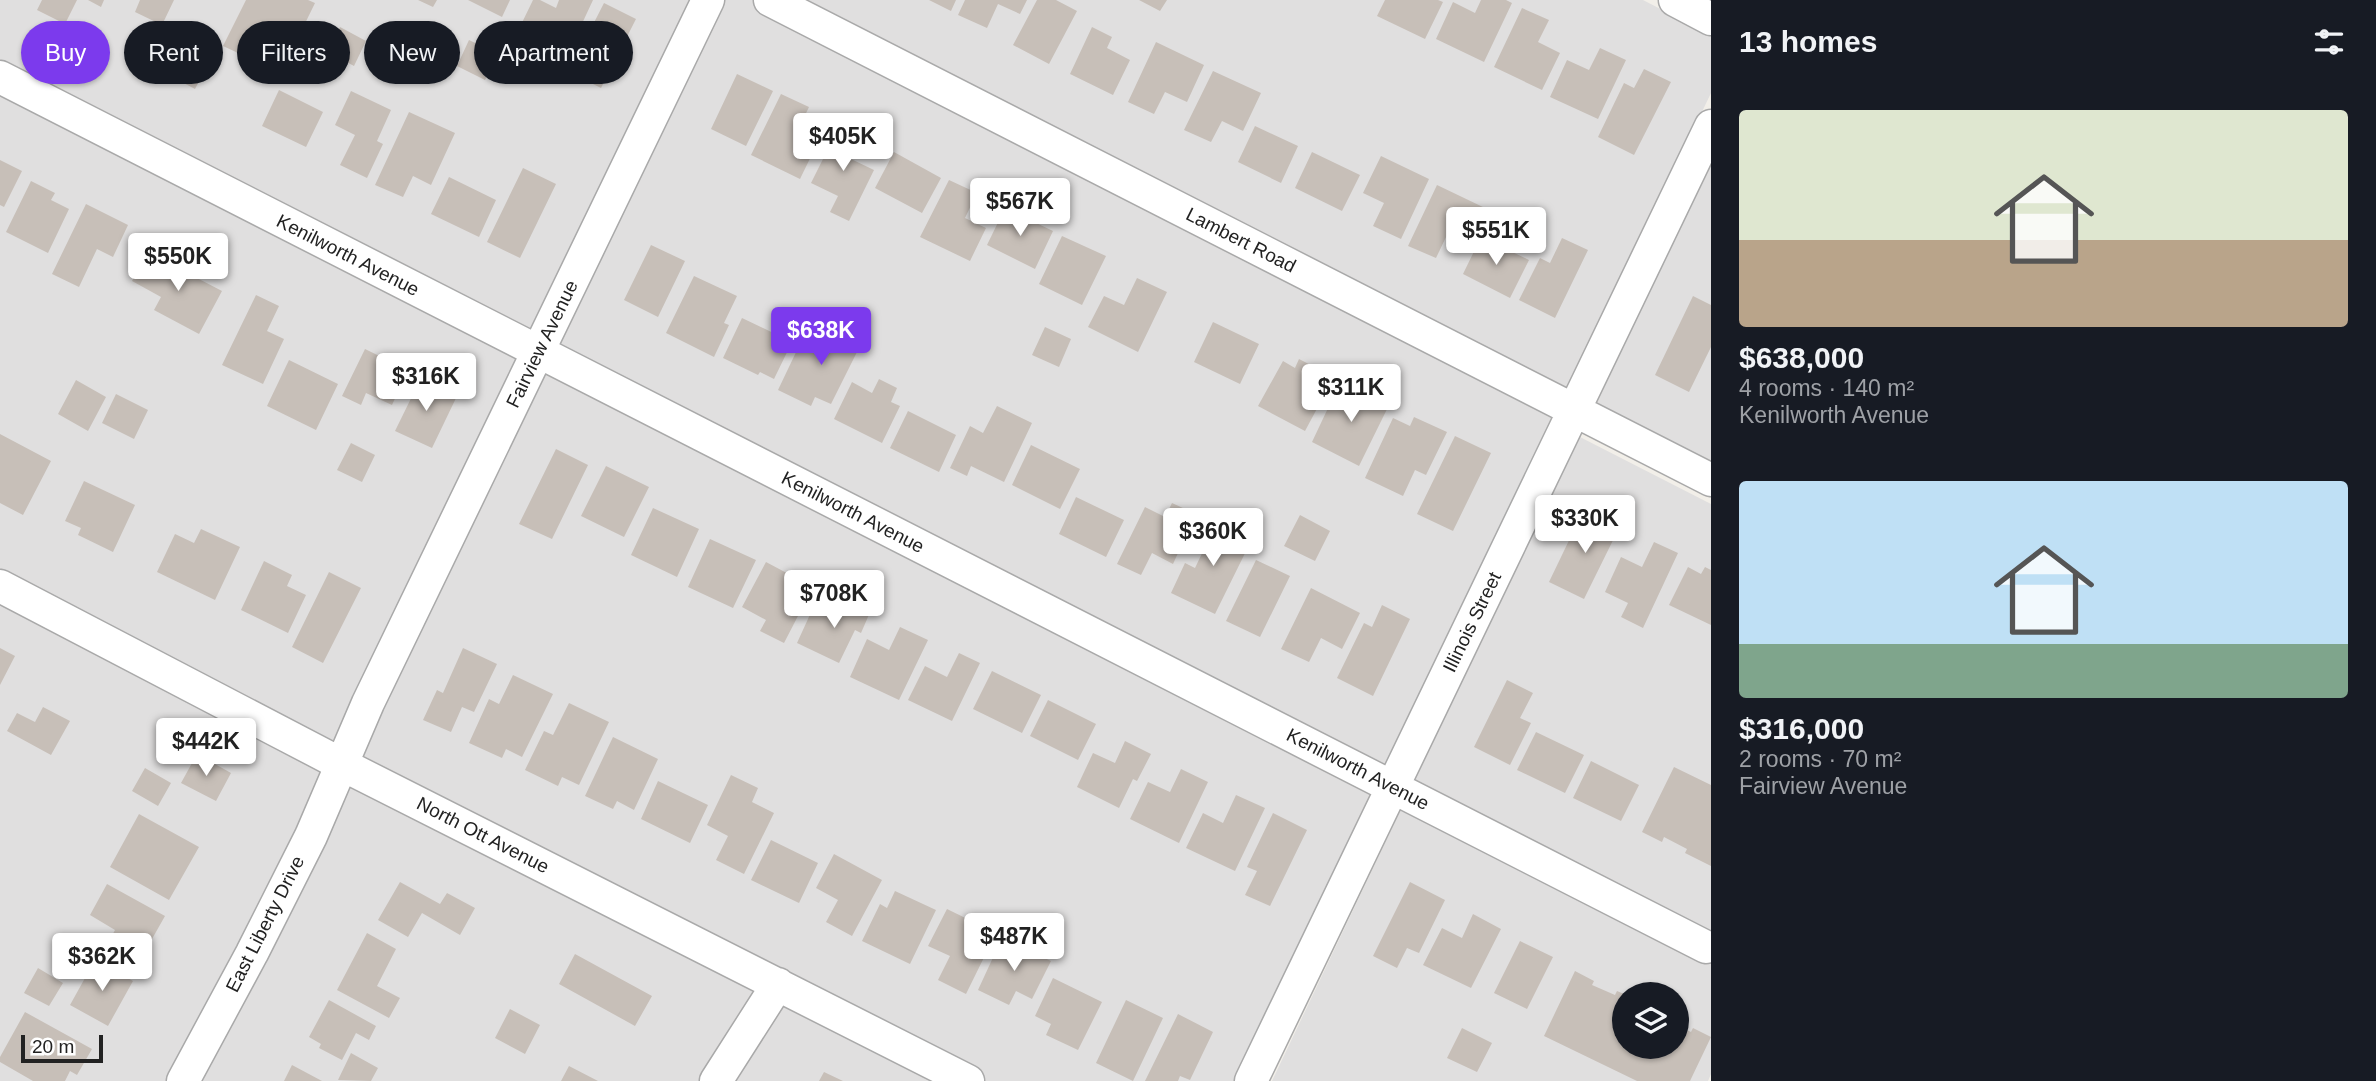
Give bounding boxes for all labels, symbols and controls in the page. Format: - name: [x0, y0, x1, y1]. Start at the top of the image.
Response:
- chip: Buy: [21, 21, 110, 84]
- chip: Rent: [124, 21, 223, 84]
- chip: Filters: [237, 21, 350, 84]
- chip: New: [364, 21, 460, 84]
- chip: Apartment: [474, 21, 633, 84]
- icon: filters: [2310, 23, 2348, 61]
- text: 13 homes: [1739, 25, 1877, 58]
- pin: $405K: [794, 114, 892, 173]
- text: $405K: [809, 123, 877, 149]
- icon: home: [1981, 156, 2107, 282]
- pin: $567K: [971, 178, 1069, 238]
- text: $567K: [986, 188, 1054, 214]
- street label: Lambert Road: [1183, 203, 1299, 277]
- pin: $551K: [1447, 208, 1545, 267]
- street label: Kenilworth Avenue: [273, 210, 423, 300]
- text: $551K: [1462, 217, 1530, 243]
- pin: $550K: [129, 233, 227, 293]
- text: $550K: [144, 243, 212, 269]
- street label: Fairview Avenue: [502, 277, 582, 411]
- pin: $638K: [772, 308, 870, 367]
- text: $638K: [787, 317, 855, 343]
- text: $638,000: [1739, 341, 1864, 374]
- pin: $316K: [377, 354, 475, 413]
- text: $316K: [392, 363, 460, 389]
- pin: $311K: [1302, 364, 1400, 424]
- text: $311K: [1318, 374, 1384, 400]
- text: 4 rooms · 140 m²: [1739, 375, 1914, 401]
- text: Kenilworth Avenue: [1739, 402, 1929, 428]
- street label: Kenilworth Avenue: [778, 467, 928, 557]
- pin: $330K: [1536, 496, 1634, 555]
- text: $330K: [1551, 505, 1619, 531]
- pin: $360K: [1164, 508, 1262, 568]
- text: $360K: [1179, 518, 1247, 544]
- icon: home: [1981, 527, 2107, 653]
- street label: Illinois Street: [1439, 568, 1506, 675]
- pin: $708K: [785, 570, 883, 630]
- text: $708K: [800, 580, 868, 606]
- text: $316,000: [1739, 712, 1864, 745]
- pin: $442K: [157, 718, 255, 778]
- street label: Kenilworth Avenue: [1283, 724, 1433, 814]
- text: $442K: [172, 728, 240, 754]
- text: 2 rooms · 70 m²: [1739, 746, 1901, 772]
- text: Fairview Avenue: [1739, 773, 1907, 799]
- street label: North Ott Avenue: [413, 793, 553, 877]
- street label: East Liberty Drive: [222, 852, 308, 996]
- pin: $487K: [965, 914, 1063, 973]
- text: $487K: [980, 923, 1048, 949]
- pin: $362K: [53, 934, 151, 993]
- text: $362K: [68, 943, 136, 969]
- map controls: [1612, 982, 1689, 1059]
- button: layers: [1612, 982, 1689, 1059]
- scale bar: [21, 1032, 103, 1064]
- text: 20 m: [32, 1036, 74, 1057]

